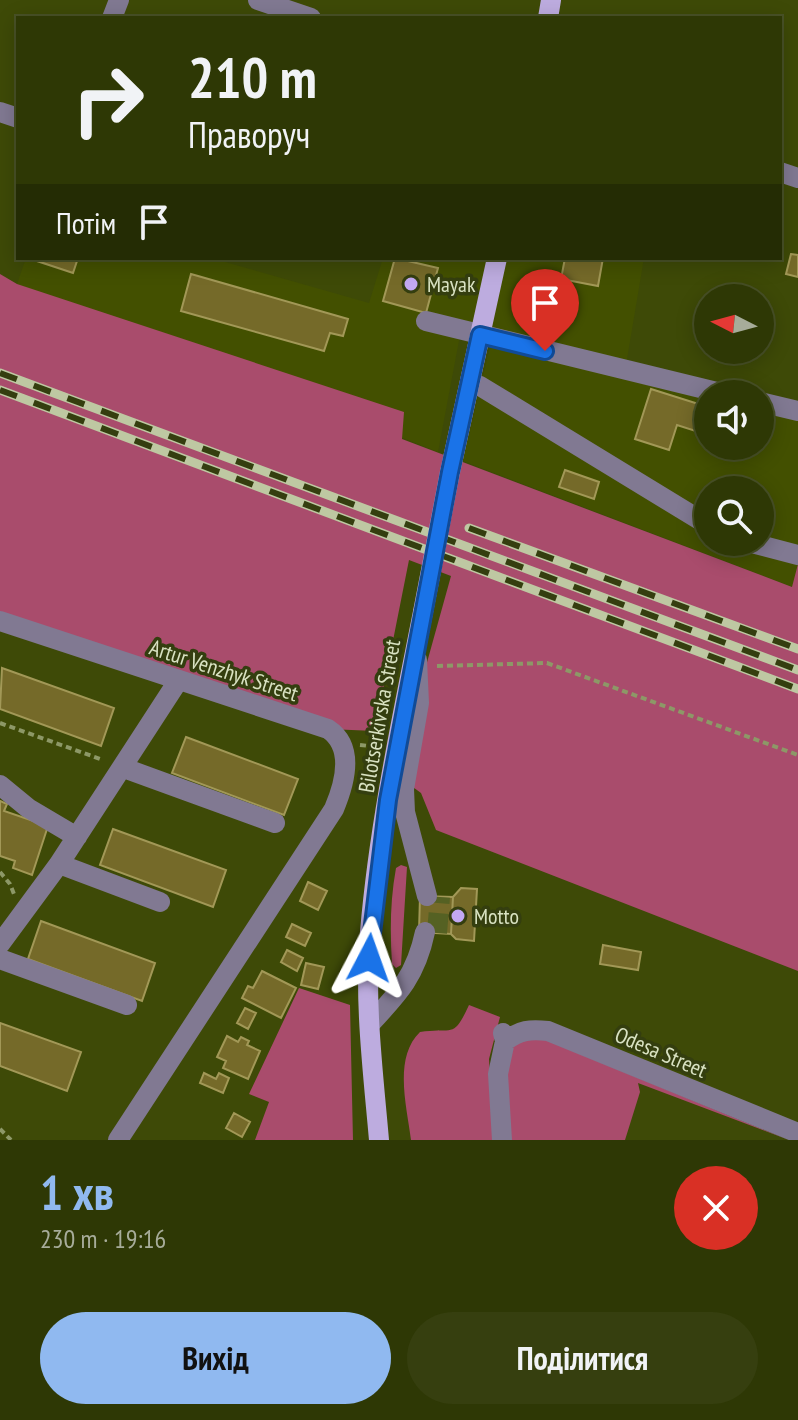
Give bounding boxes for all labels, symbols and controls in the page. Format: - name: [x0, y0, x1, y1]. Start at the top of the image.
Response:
- text: 210 m: [188, 41, 317, 113]
- icon: right: [56, 48, 160, 152]
- text: Праворуч: [188, 111, 310, 158]
- icon: arrive: [132, 200, 176, 244]
- text: Потім: [56, 203, 116, 242]
- pin: [511, 269, 579, 351]
- place label: Mayak: [427, 270, 476, 298]
- marker: Mayak: [402, 275, 420, 293]
- icon: arrive: [523, 281, 567, 325]
- north arrow: [694, 284, 774, 364]
- map controls: [694, 284, 774, 556]
- button: sound: [694, 380, 774, 460]
- button: search: [694, 476, 774, 556]
- street label: Artur Venzhyk Street: [146, 633, 302, 707]
- street label: Bilotserkivska Street: [352, 637, 406, 795]
- place label: Motto: [474, 902, 519, 930]
- marker: Motto: [449, 907, 467, 925]
- position arrow: [327, 916, 411, 1000]
- street label: Odesa Street: [611, 1020, 711, 1084]
- text: 1 хв: [40, 1161, 114, 1223]
- button: close: [674, 1166, 758, 1250]
- text: 230 m · 19:16: [40, 1222, 166, 1255]
- button: Вихід: [40, 1312, 391, 1404]
- button: Поділитися: [407, 1312, 758, 1404]

